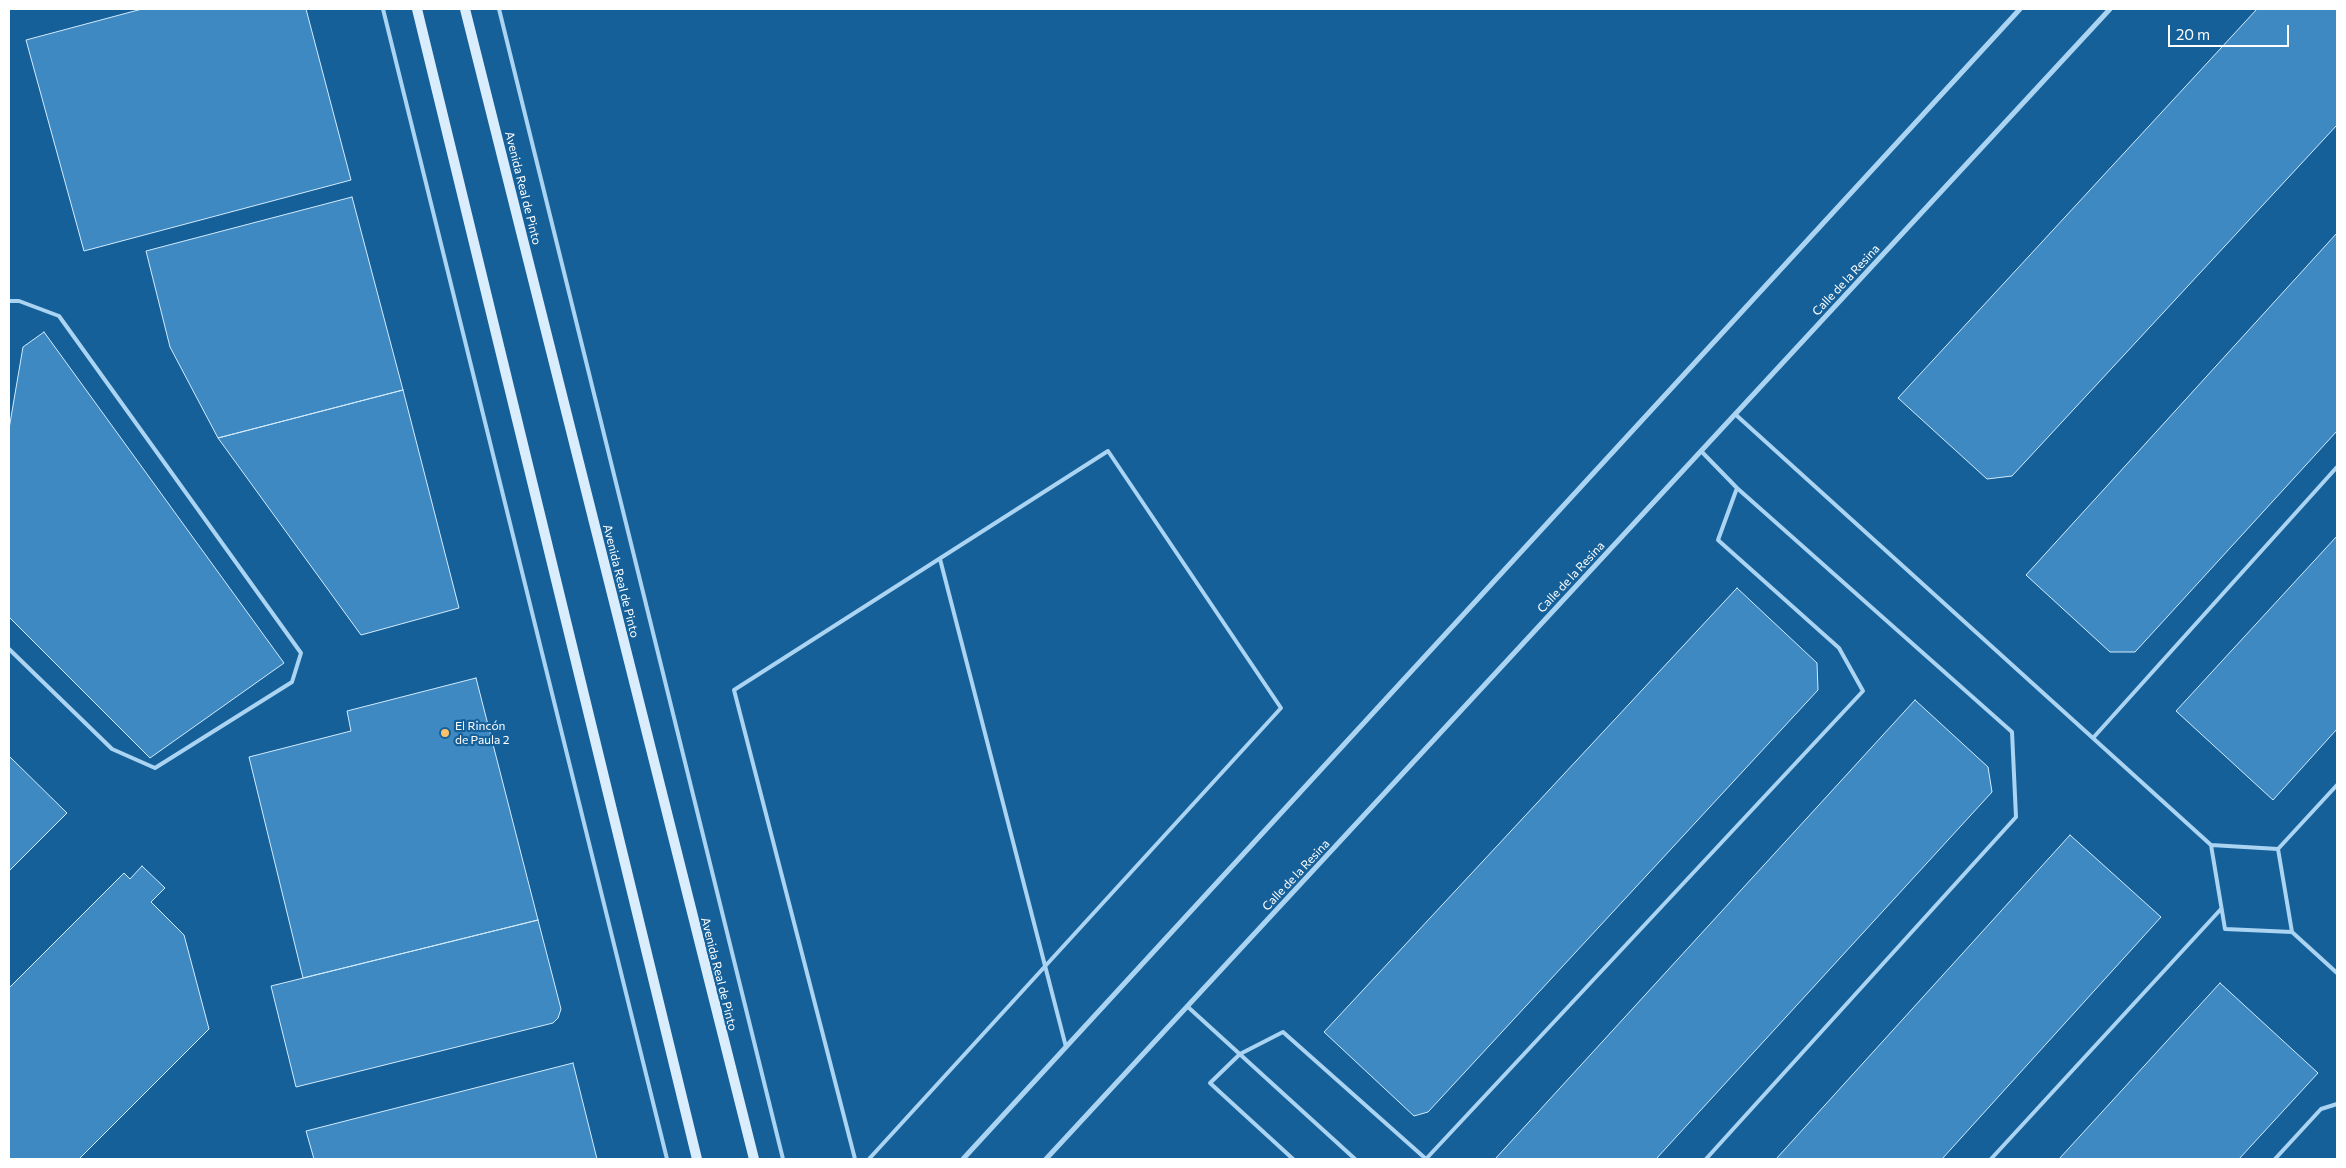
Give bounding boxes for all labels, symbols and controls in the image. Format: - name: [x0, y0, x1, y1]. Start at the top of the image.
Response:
- scale bar: [2171, 15, 2292, 47]
- text: 20 m: [2176, 25, 2210, 43]
- street label: Avenida Real de Pinto: [502, 130, 544, 246]
- street label: Calle de la Resina: [1809, 241, 1883, 319]
- street label: Avenida Real de Pinto: [600, 523, 642, 639]
- street label: Calle de la Resina: [1534, 538, 1608, 616]
- place label: El Rincón de Paula 2: [455, 719, 509, 747]
- marker: El Rincón de Paula 2: [439, 727, 451, 739]
- street label: Calle de la Resina: [1259, 836, 1333, 914]
- street label: Avenida Real de Pinto: [698, 916, 740, 1032]

